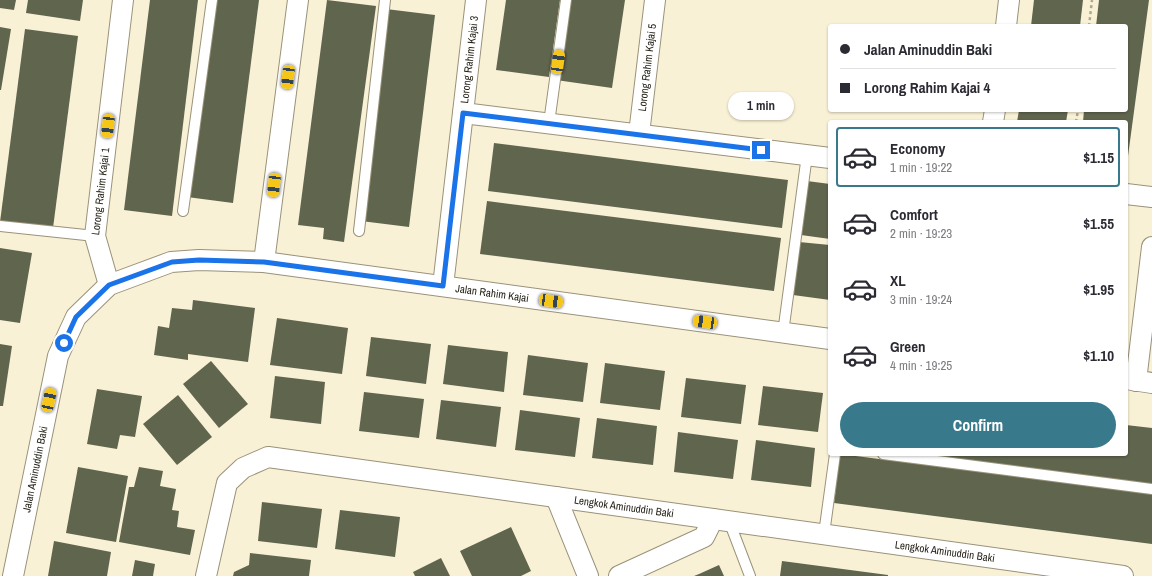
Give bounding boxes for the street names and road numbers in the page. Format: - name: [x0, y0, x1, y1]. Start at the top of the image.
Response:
- street label: Lorong Rahim Kajai 3: [457, 15, 481, 104]
- street label: Lorong Rahim Kajai 5: [635, 23, 659, 112]
- street label: Lorong Rahim Kajai 1: [88, 147, 112, 236]
- street label: Jalan Rahim Kajai: [455, 281, 530, 305]
- street label: Jalan Aminuddin Baki: [19, 425, 51, 514]
- street label: Lengkok Aminuddin Baki: [573, 493, 675, 520]
- street label: Lengkok Aminuddin Baki: [894, 537, 996, 565]

